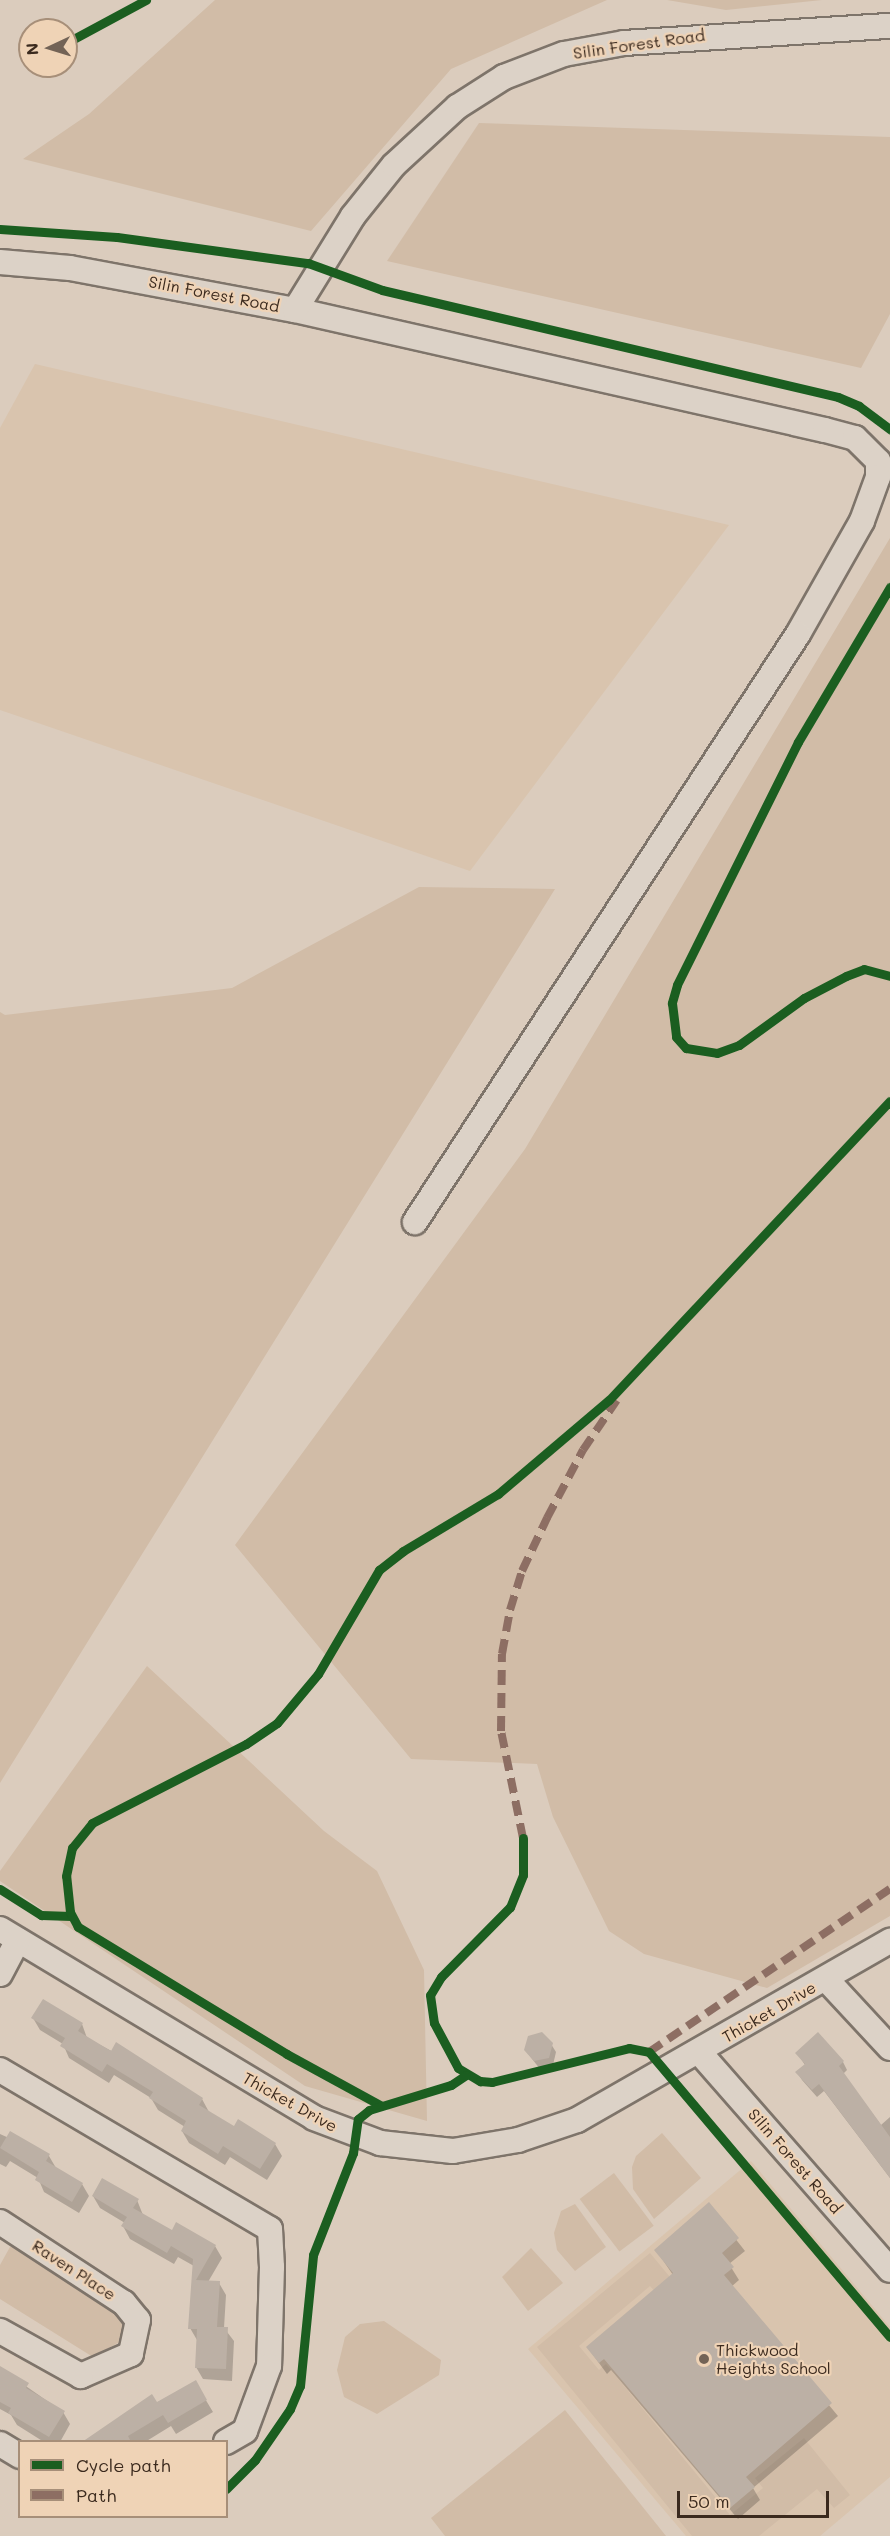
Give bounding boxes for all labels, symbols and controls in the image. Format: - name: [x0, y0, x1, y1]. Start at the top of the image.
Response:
- north arrow: [18, 18, 78, 78]
- street label: Silin Forest Road: [572, 25, 706, 63]
- text: N: [21, 42, 42, 56]
- street label: Silin Forest Road: [147, 272, 281, 316]
- street label: Thicket Drive: [719, 1977, 819, 2047]
- street label: Thicket Drive: [239, 2068, 341, 2136]
- street label: Silin Forest Road: [744, 2105, 846, 2217]
- street label: Raven Place: [29, 2236, 119, 2304]
- place label: Thickwood Heights School: [716, 2340, 831, 2378]
- marker: Thickwood Heights School: [697, 2352, 711, 2366]
- legend: [18, 2440, 228, 2518]
- text: Cycle path: [76, 2453, 171, 2477]
- scale bar: [680, 2479, 832, 2517]
- text: Path: [76, 2483, 116, 2507]
- text: 50 m: [688, 2489, 730, 2513]

